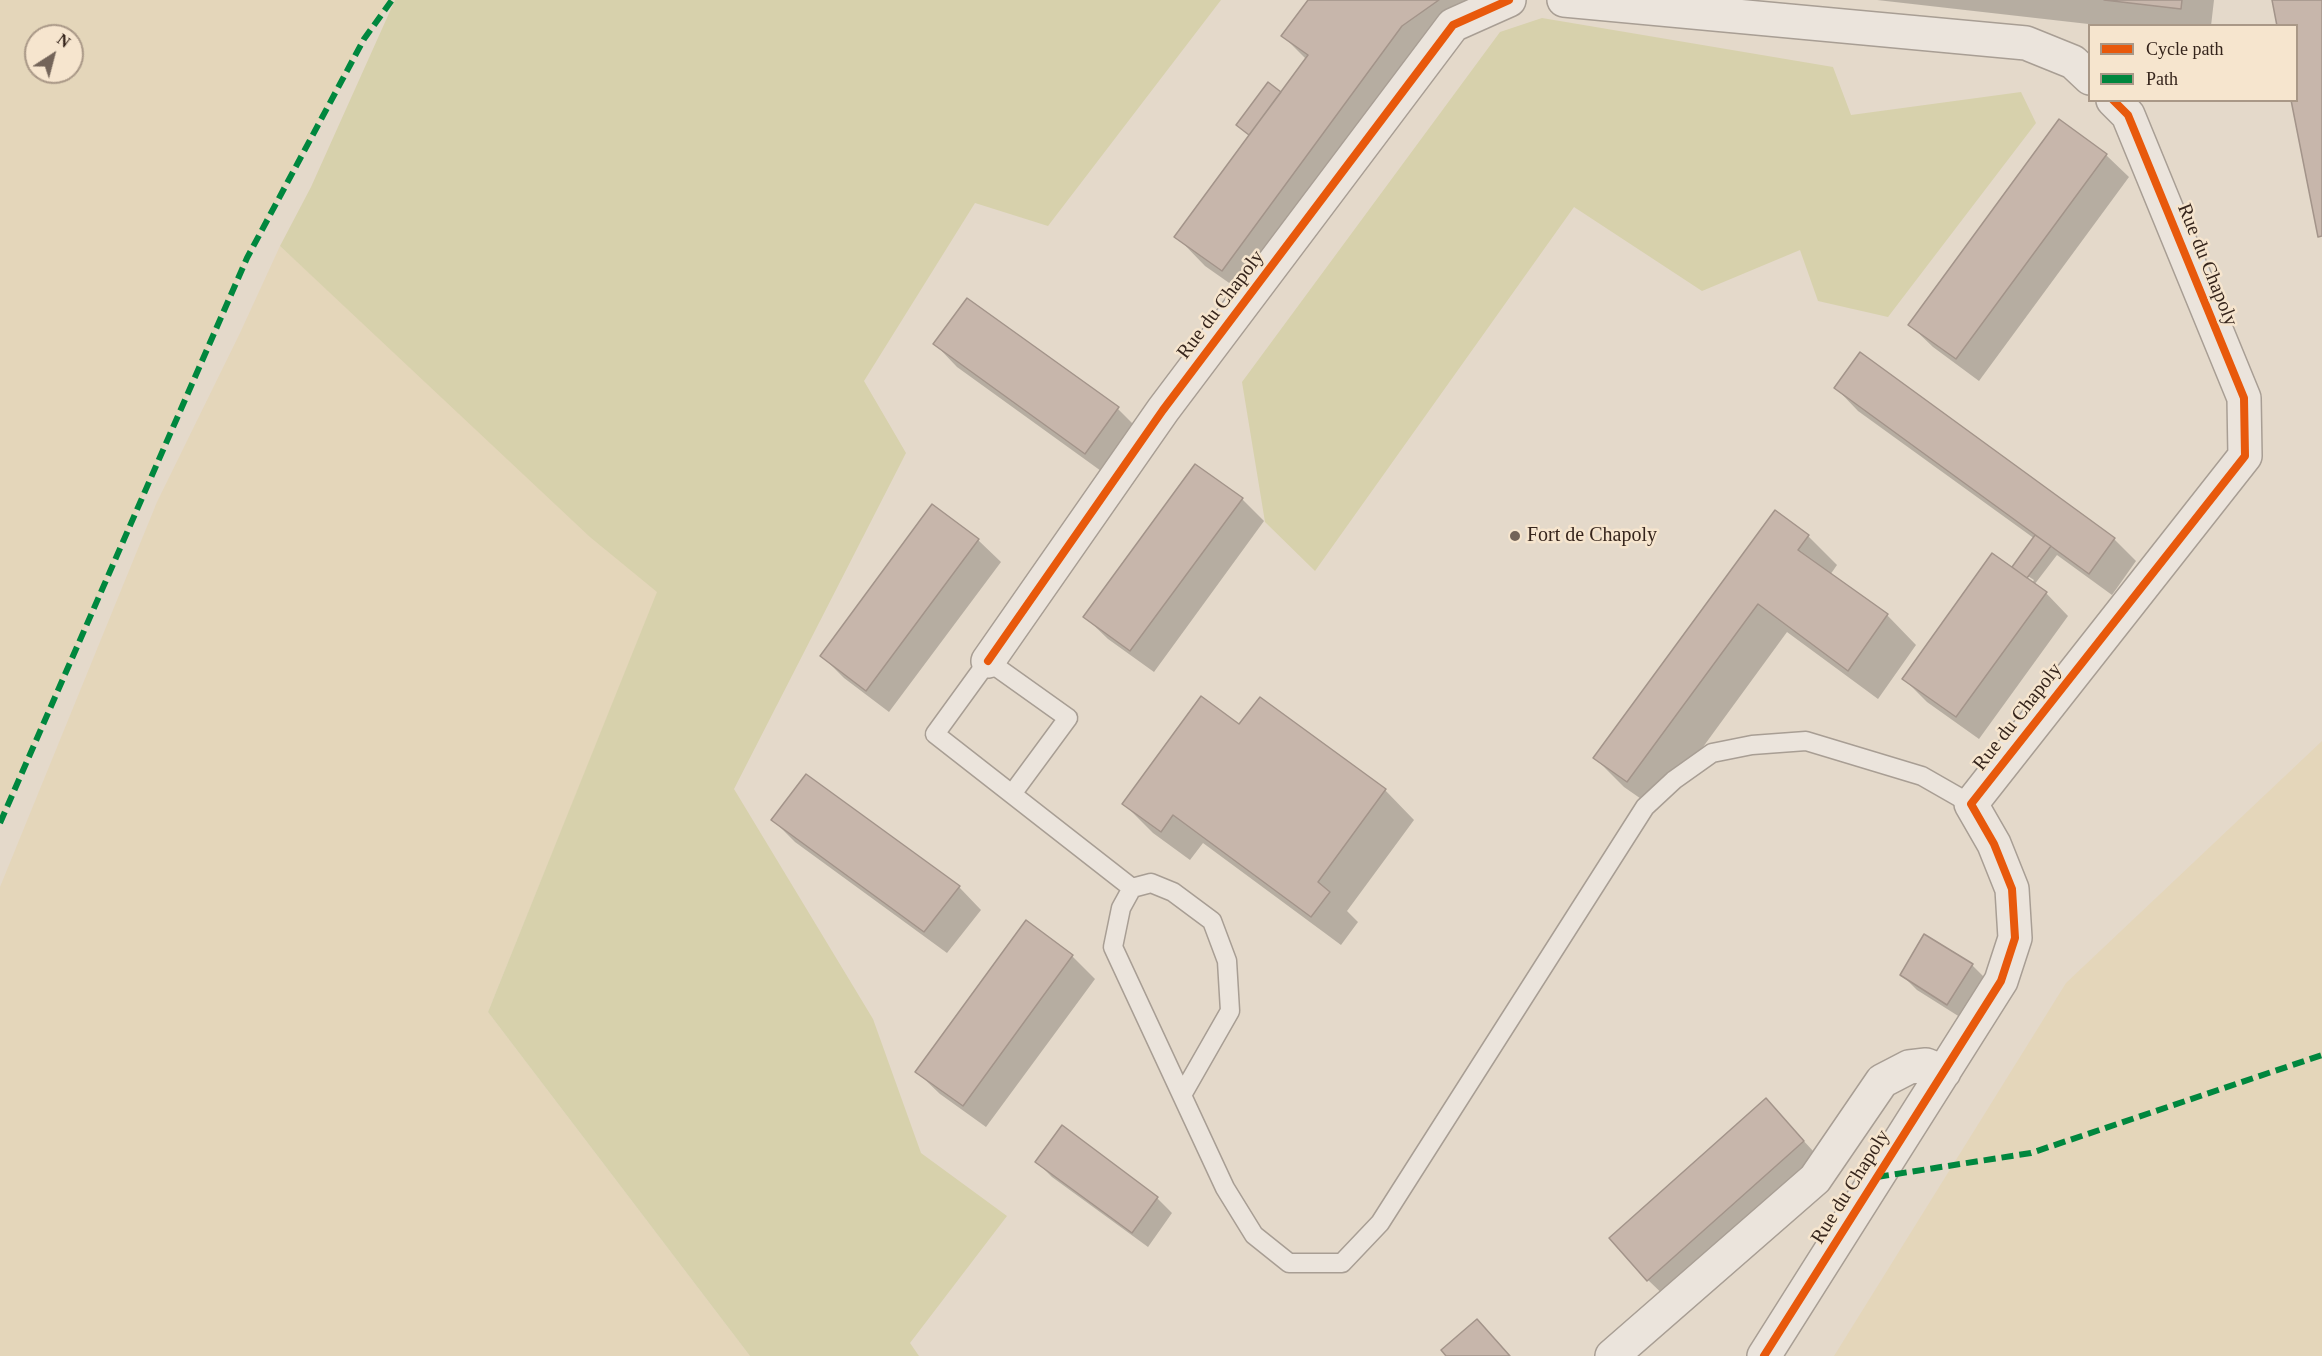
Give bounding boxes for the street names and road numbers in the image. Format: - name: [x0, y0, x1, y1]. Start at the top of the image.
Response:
- street label: Rue du Chapoly: [2172, 200, 2242, 330]
- street label: Rue du Chapoly: [1172, 246, 1270, 364]
- street label: Rue du Chapoly: [1969, 658, 2067, 776]
- street label: Rue du Chapoly: [1806, 1126, 1896, 1248]

